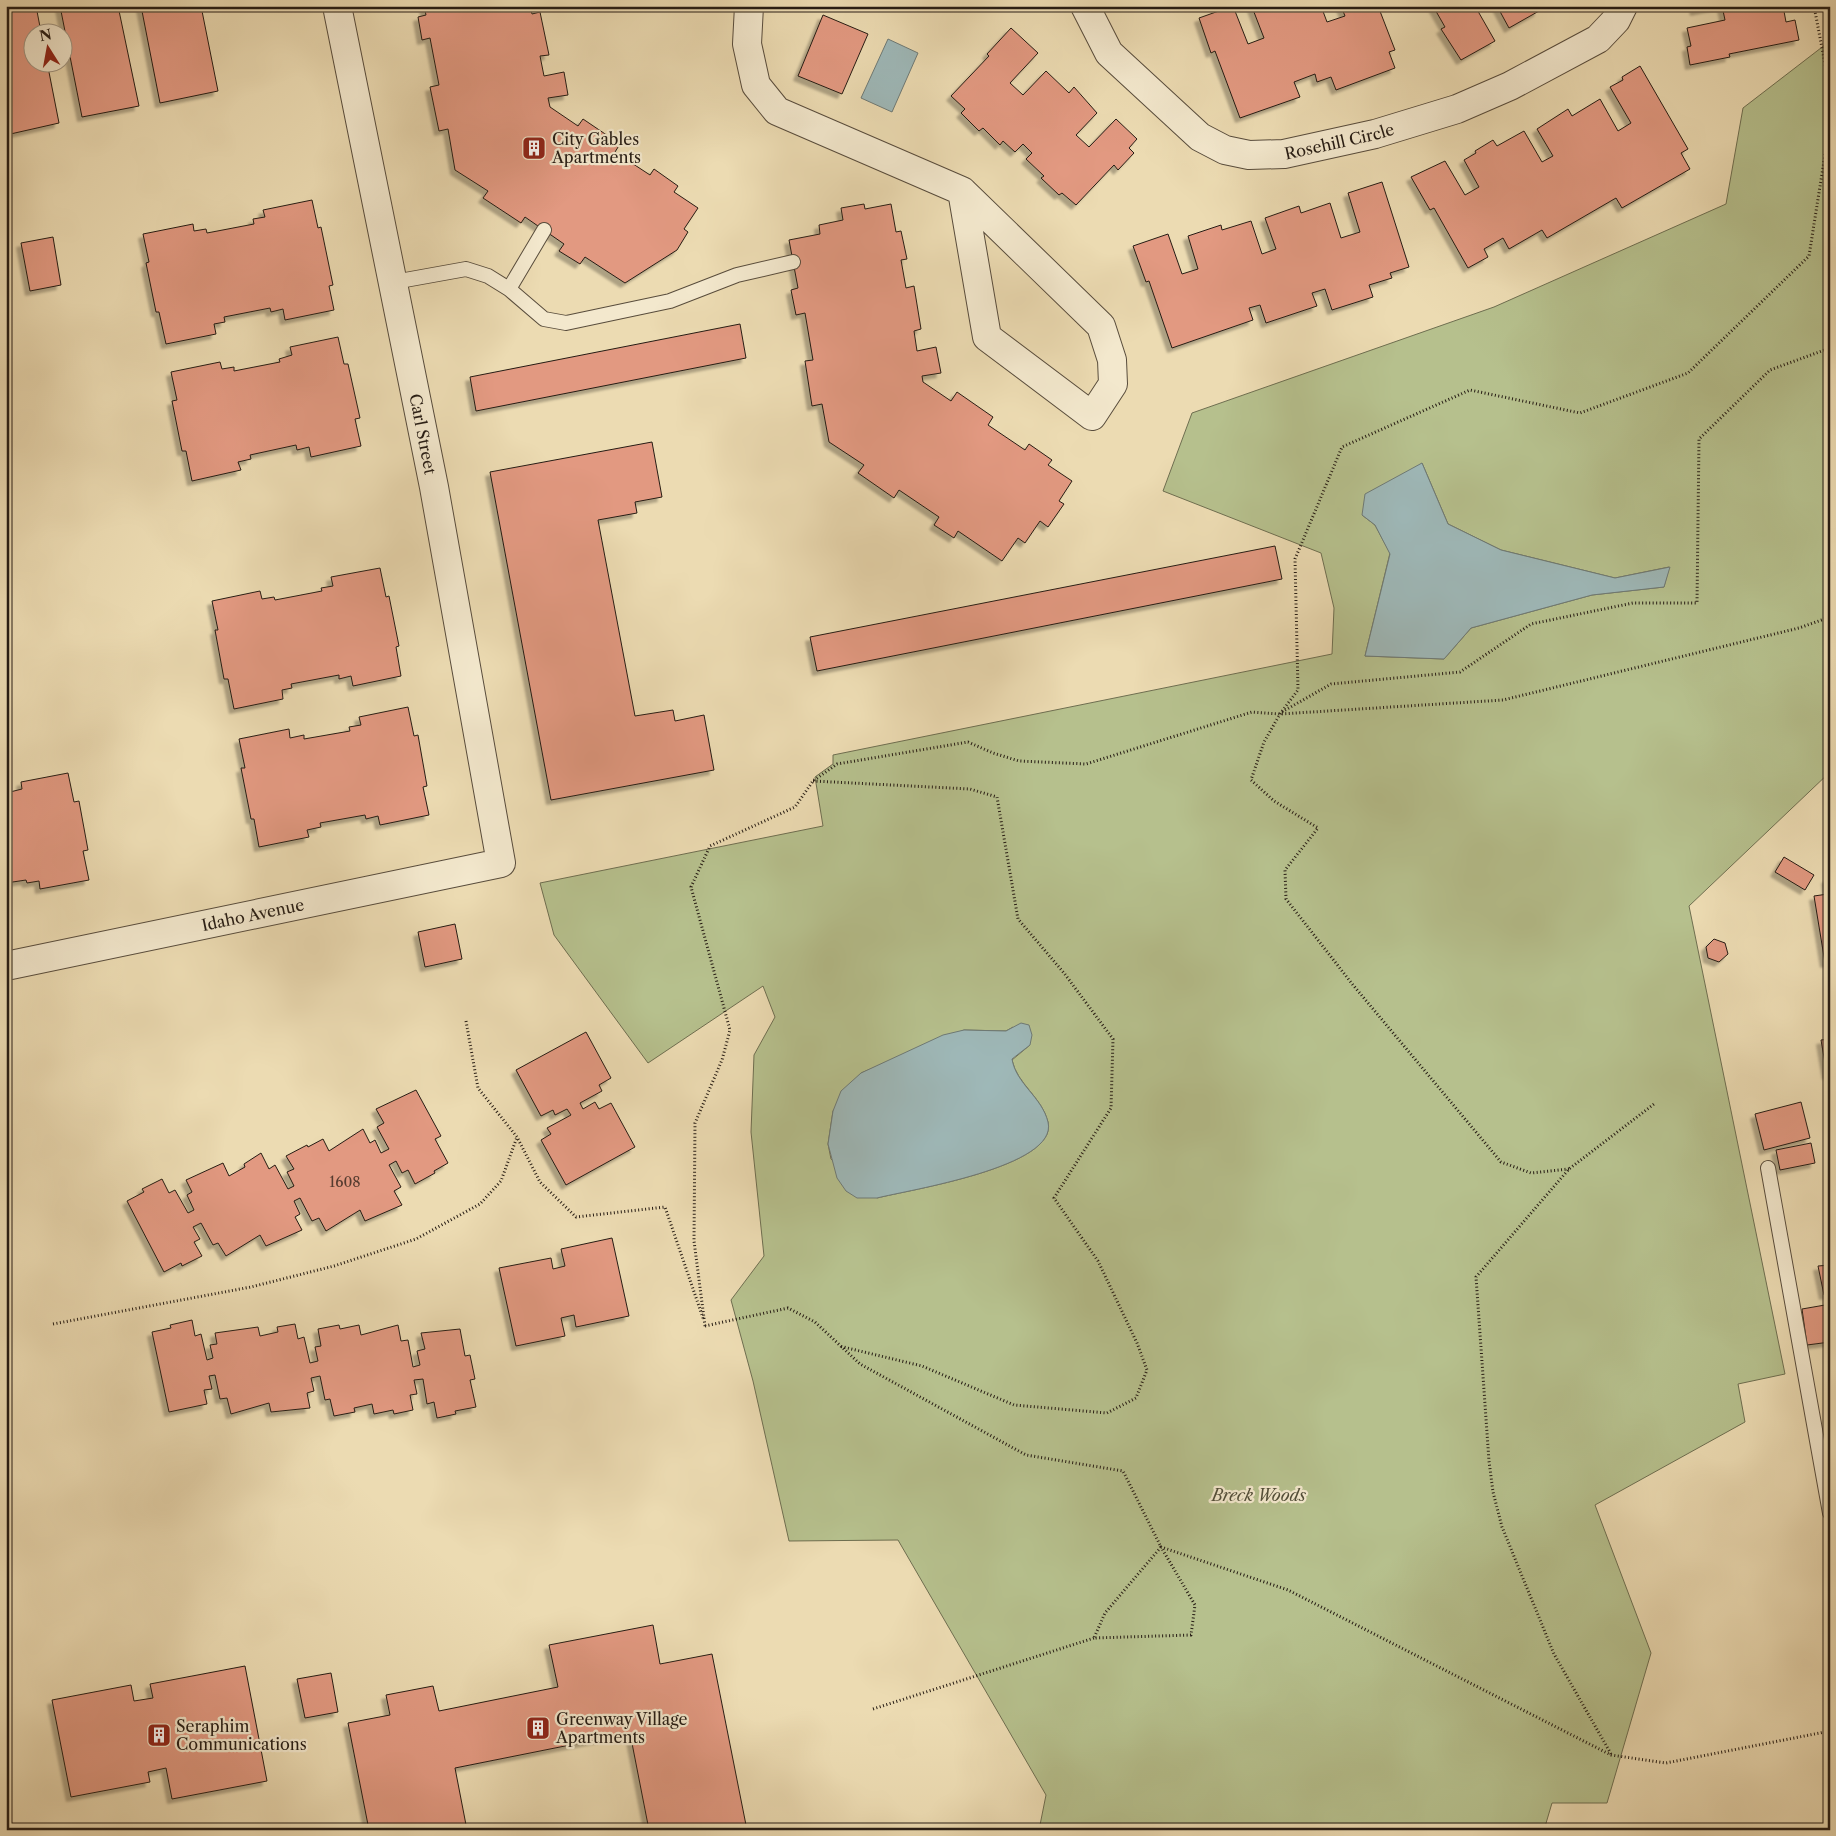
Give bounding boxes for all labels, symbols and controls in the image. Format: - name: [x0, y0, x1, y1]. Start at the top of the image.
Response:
- north arrow: [22, 22, 72, 72]
- text: N: [38, 25, 53, 45]
- street label: Rosehill Circle: [1283, 119, 1397, 164]
- place label: City Gables Apartments: [551, 129, 641, 167]
- building icon: City Gables Apartments: [521, 135, 547, 161]
- street label: Carl Street: [405, 392, 441, 476]
- street label: Idaho Avenue: [200, 894, 306, 935]
- house number: 1608: [329, 1173, 361, 1191]
- park label: Breck Woods: [1210, 1485, 1306, 1505]
- place label: Greenway Village Apartments: [555, 1709, 688, 1747]
- building icon: Greenway Village Apartments: [525, 1715, 551, 1741]
- place label: Seraphim Communications: [176, 1716, 307, 1754]
- building icon: Seraphim Communications: [146, 1722, 172, 1748]

